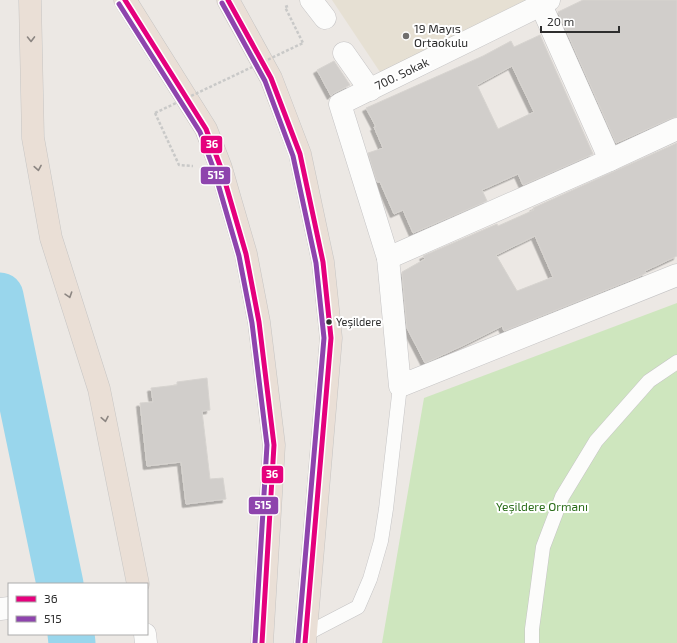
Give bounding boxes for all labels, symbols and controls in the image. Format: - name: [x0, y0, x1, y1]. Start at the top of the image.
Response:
- scale bar: [541, 8, 619, 34]
- text: 20 m: [547, 14, 574, 28]
- place label: 19 Mayıs Ortaokulu: [414, 21, 468, 49]
- marker: 19 Mayıs Ortaokulu: [401, 31, 411, 41]
- one-way arrow: [27, 36, 35, 42]
- street label: 700. Sokak: [372, 54, 431, 92]
- line badge: 36: [200, 135, 223, 154]
- text: 36: [206, 137, 219, 150]
- one-way arrow: [34, 165, 42, 172]
- line badge: 515: [200, 166, 231, 185]
- text: 515: [208, 168, 224, 181]
- one-way arrow: [64, 291, 73, 298]
- place label: Yeşildere: [336, 315, 382, 329]
- marker: Yeşildere: [324, 317, 334, 327]
- one-way arrow: [100, 416, 109, 422]
- line badge: 36: [261, 465, 284, 484]
- text: 36: [266, 467, 279, 480]
- line badge: 515: [248, 496, 279, 515]
- text: 515: [255, 498, 271, 511]
- park label: Yeşildere Ormanı: [496, 499, 588, 514]
- legend: [8, 583, 148, 635]
- text: 36: [44, 591, 58, 605]
- text: 515: [44, 611, 62, 625]

